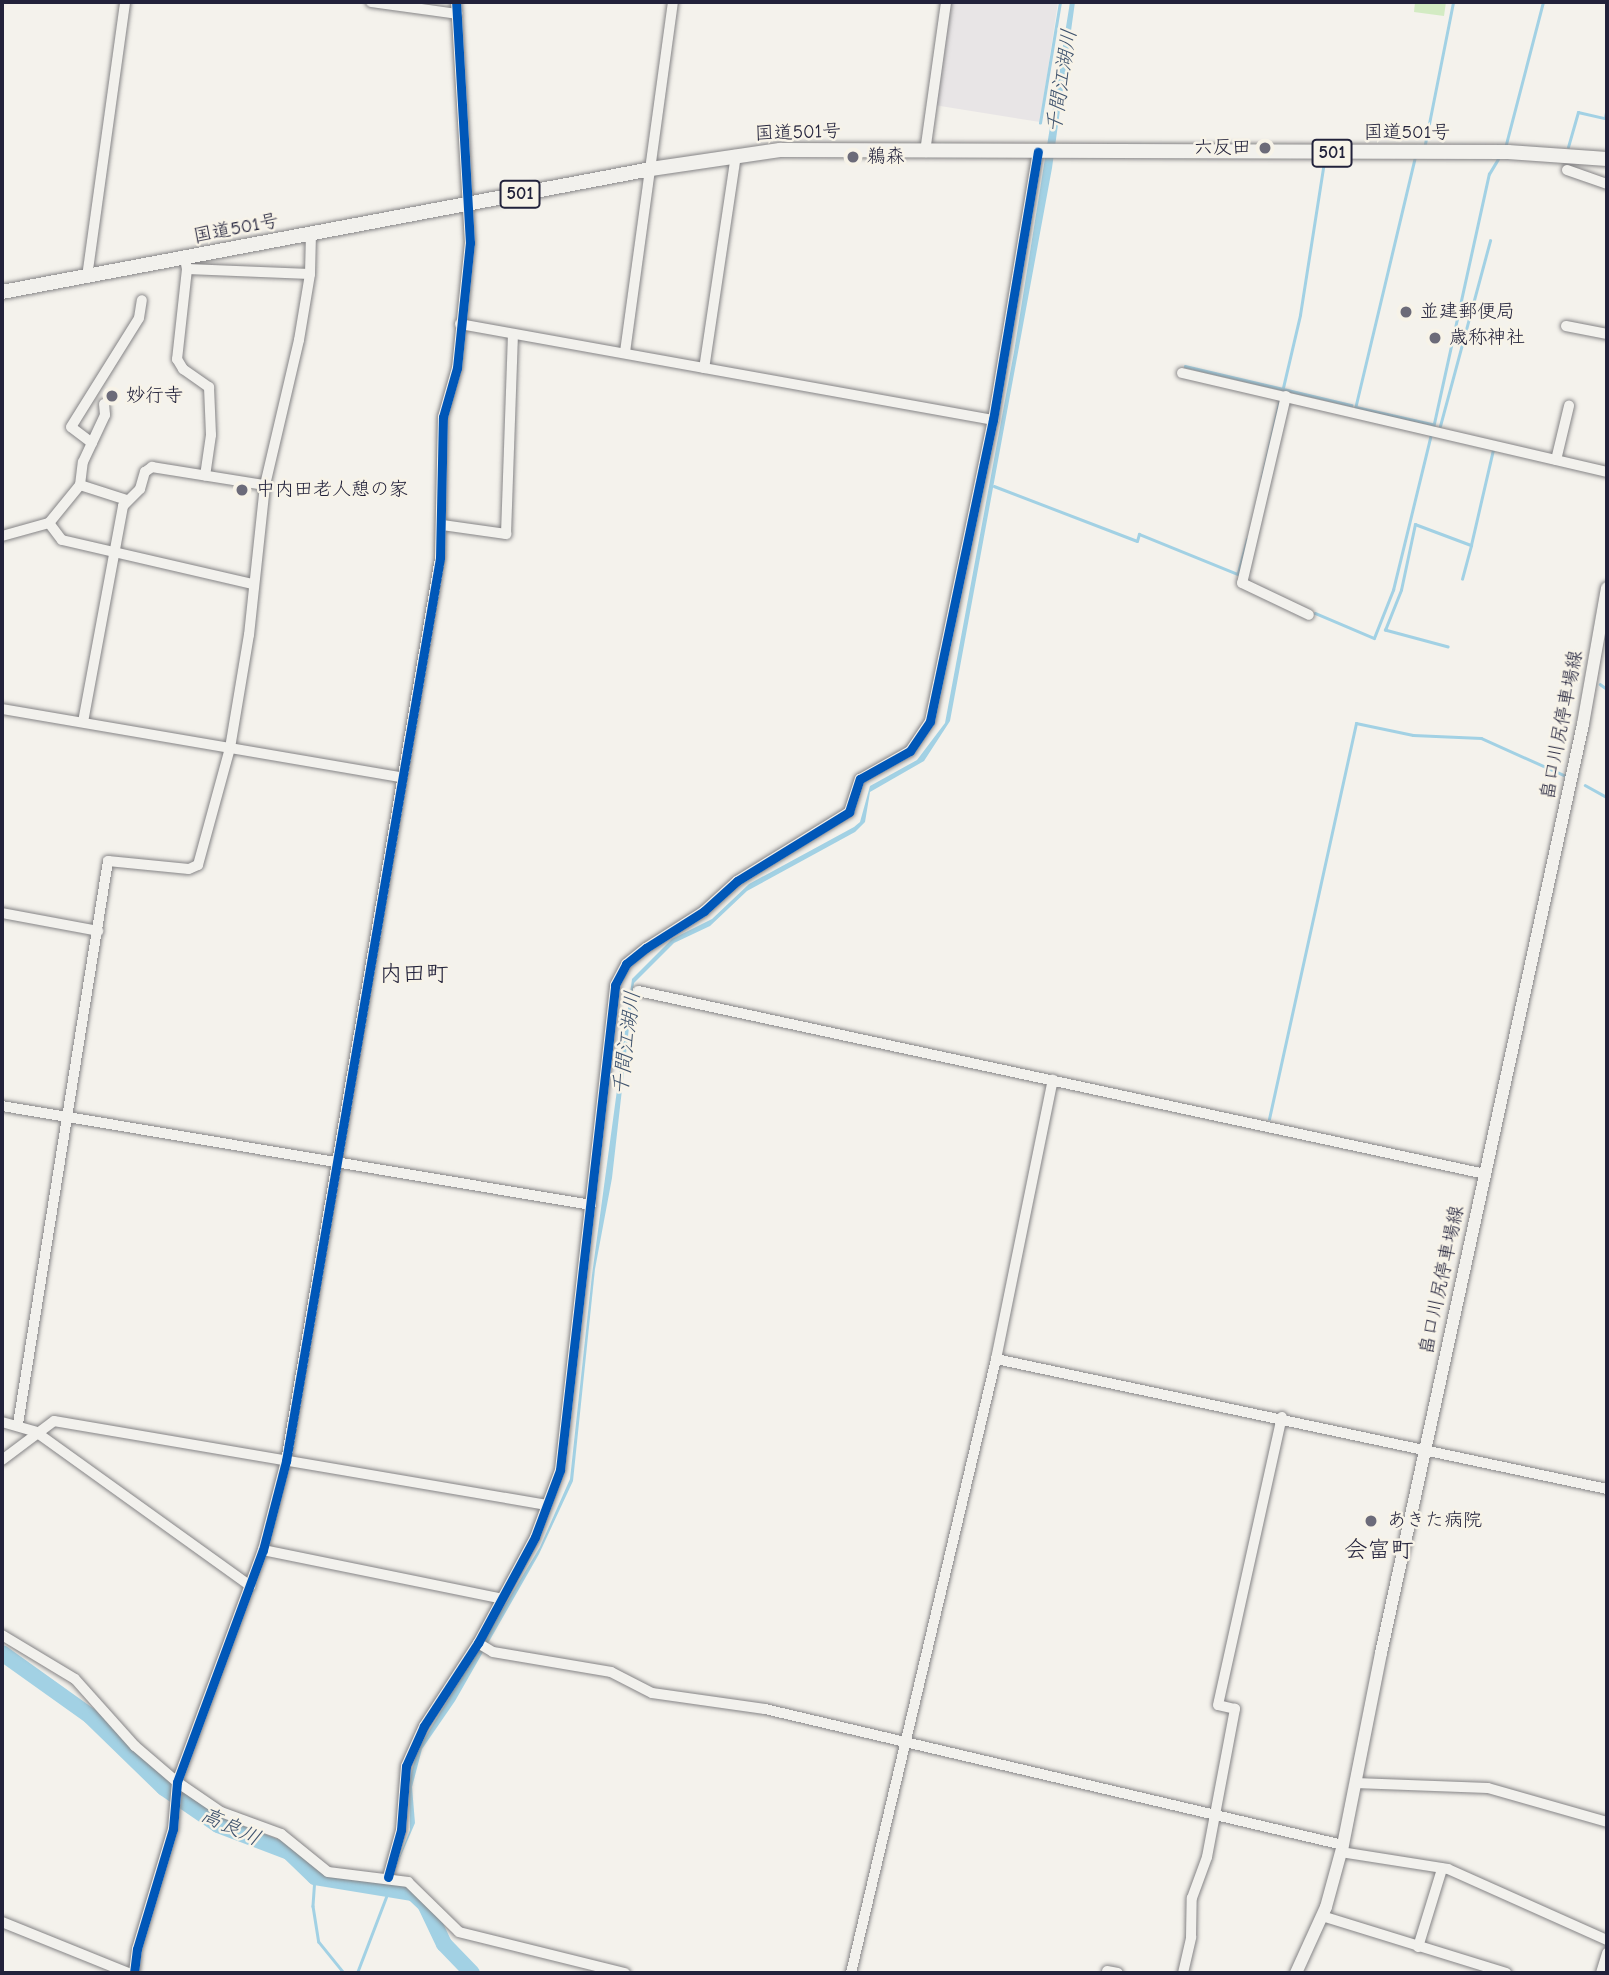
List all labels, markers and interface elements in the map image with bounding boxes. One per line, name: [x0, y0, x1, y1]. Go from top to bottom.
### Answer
water label: 千間江湖川: [1040, 27, 1082, 135]
street label: 国道501号: [754, 120, 842, 146]
street label: 国道501号: [1364, 122, 1450, 144]
place label: 六反田: [1194, 137, 1251, 159]
road number: 501: [1311, 138, 1353, 168]
marker: 六反田: [1257, 140, 1273, 156]
place label: 鵜森: [867, 146, 905, 168]
marker: 鵜森: [845, 149, 861, 165]
road number: 501: [499, 180, 541, 209]
street label: 国道501号: [191, 210, 281, 248]
place label: 並建郵便局: [1420, 301, 1515, 323]
marker: 並建郵便局: [1398, 304, 1414, 320]
place label: 歳称神社: [1449, 327, 1525, 349]
marker: 歳称神社: [1427, 330, 1443, 346]
place label: 妙行寺: [126, 385, 183, 407]
marker: 妙行寺: [104, 388, 120, 404]
place label: 中内田老人憩の家: [256, 479, 408, 501]
marker: 中内田老人憩の家: [234, 482, 250, 498]
street label: 畠口川尻停車場線: [1536, 648, 1588, 802]
district label: 内田町: [380, 960, 448, 988]
water label: 千間江湖川: [607, 989, 645, 1097]
street label: 畠口川尻停車場線: [1415, 1203, 1469, 1357]
place label: あきた病院: [1387, 1510, 1482, 1532]
marker: あきた病院: [1361, 1511, 1381, 1531]
district label: 会富町: [1345, 1536, 1413, 1564]
water label: 高良川: [197, 1801, 265, 1851]

